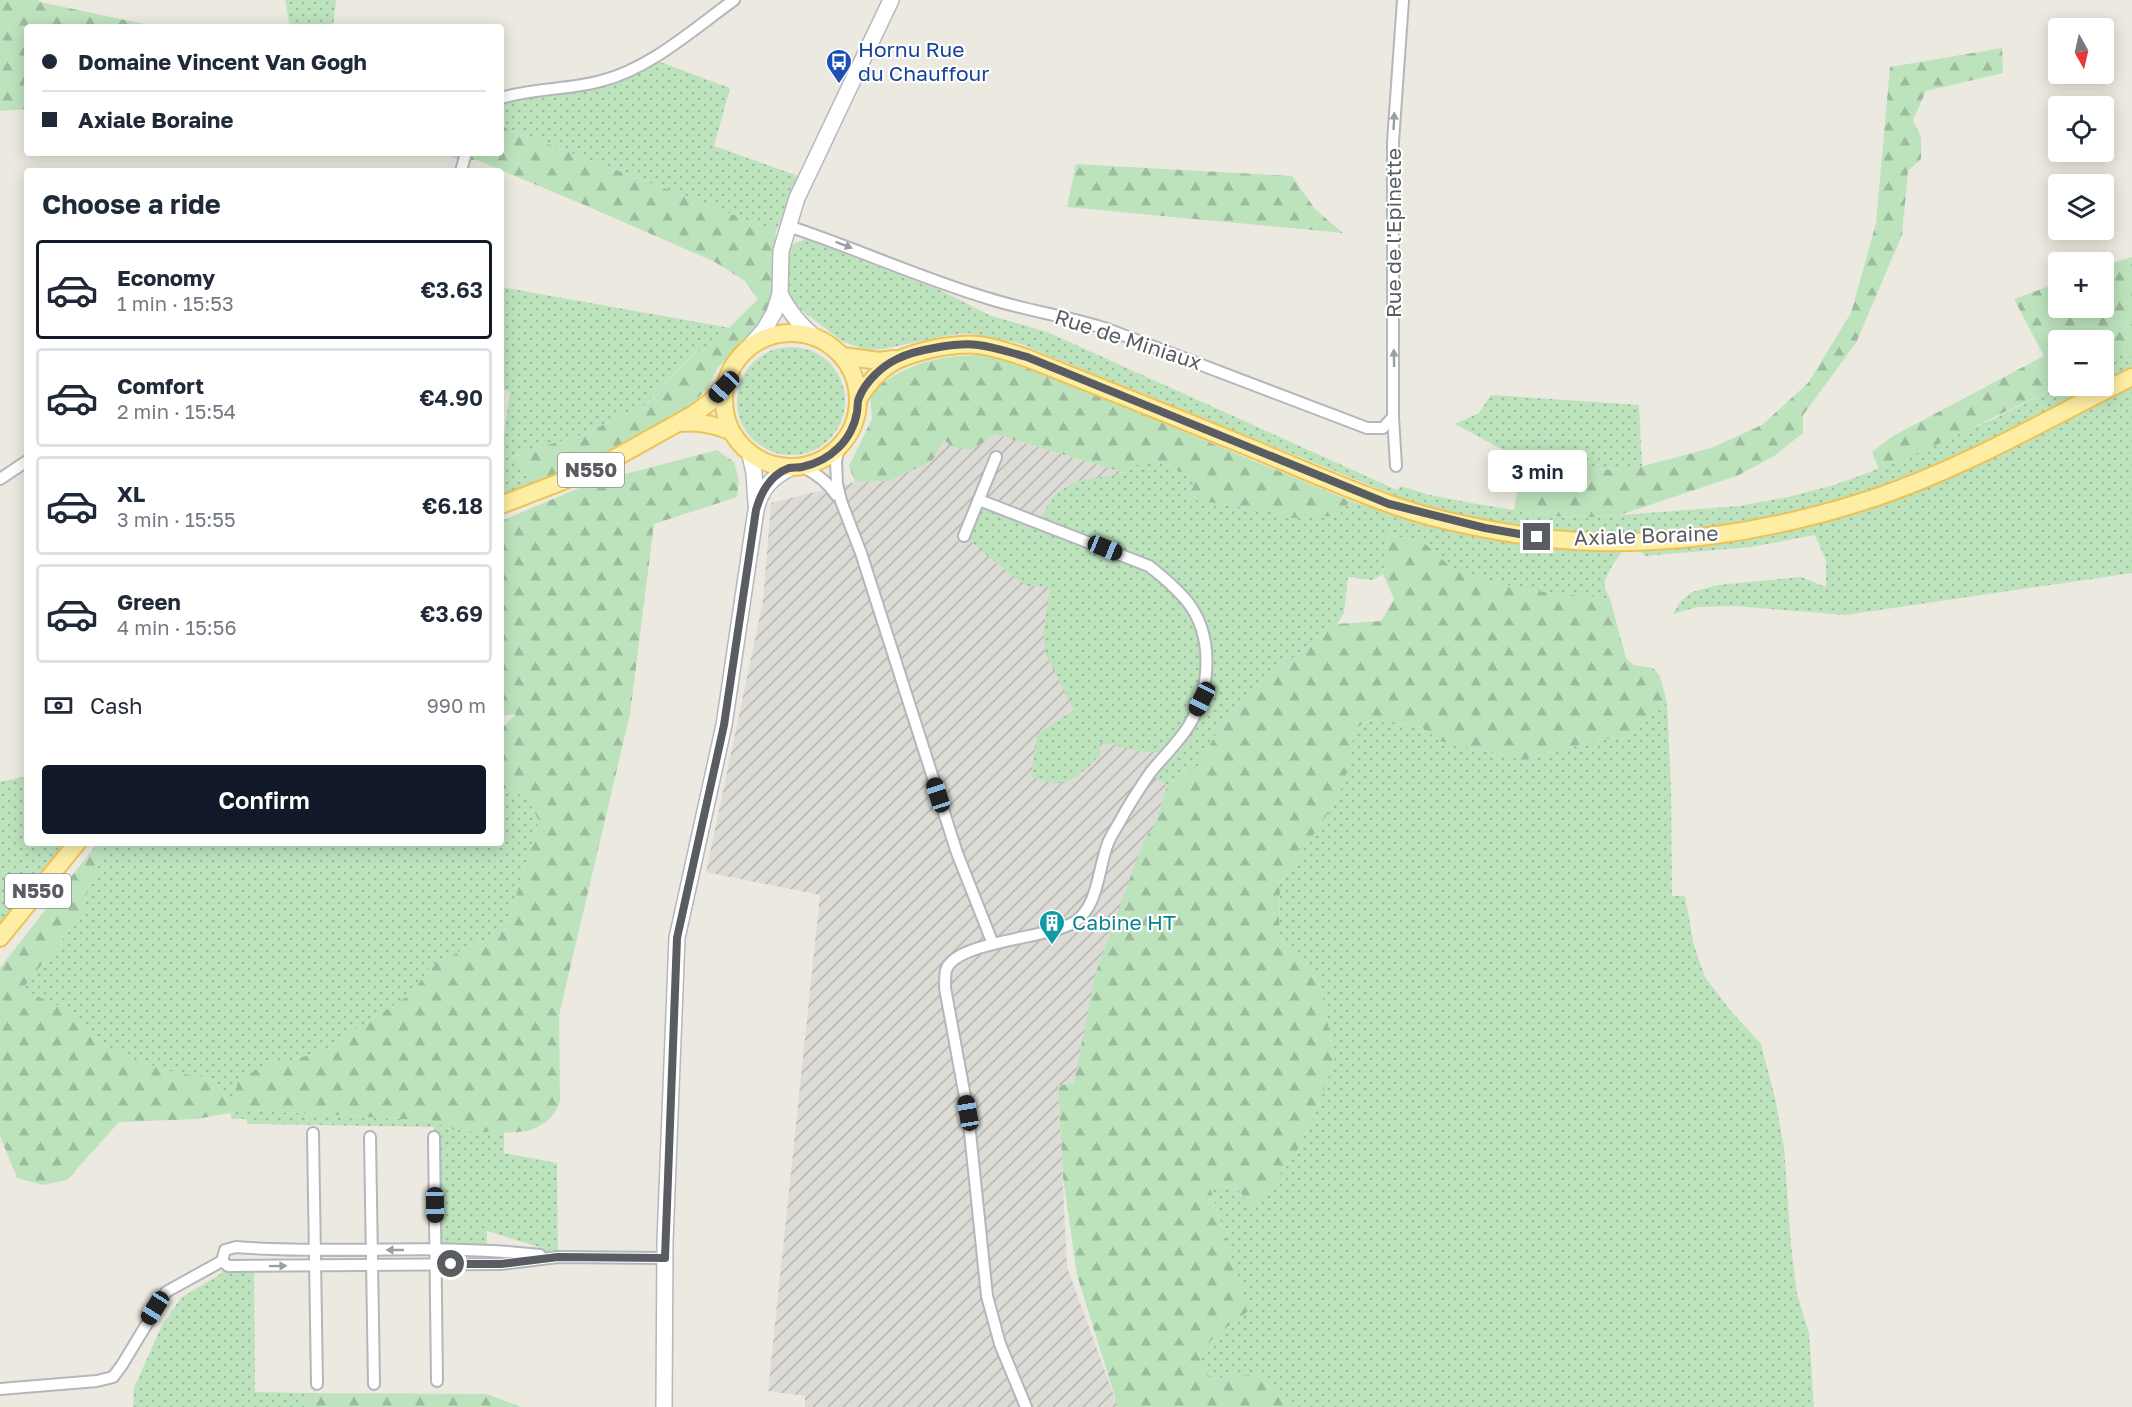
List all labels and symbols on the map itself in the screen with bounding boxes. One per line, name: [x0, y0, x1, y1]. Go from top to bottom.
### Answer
north arrow: [2048, 18, 2114, 84]
place label: Hornu Rue du Chauffour: [858, 36, 989, 86]
bus stop icon: Hornu Rue du Chauffour: [824, 47, 854, 85]
one-way arrow: [1390, 112, 1399, 131]
street label: Rue de l'Epinette: [1380, 148, 1406, 318]
one-way arrow: [835, 240, 853, 250]
street label: Rue de Miniaux: [1052, 303, 1205, 375]
one-way arrow: [1389, 349, 1399, 368]
car: [705, 368, 743, 406]
callout: 3 min: [1488, 450, 1586, 492]
road number: N550: [558, 453, 624, 487]
street label: Axiale Boraine: [1573, 519, 1719, 551]
route end: [1523, 523, 1550, 550]
car: [1085, 533, 1125, 563]
car: [1186, 679, 1218, 719]
car: [924, 775, 952, 815]
road number: N550: [5, 874, 71, 908]
building icon: Cabine HT: [1037, 908, 1067, 946]
place label: Cabine HT: [1072, 909, 1176, 935]
car: [956, 1094, 980, 1132]
car: [426, 1187, 444, 1223]
one-way arrow: [386, 1245, 405, 1255]
route start: [437, 1250, 464, 1277]
one-way arrow: [269, 1261, 288, 1271]
car: [138, 1288, 172, 1328]

